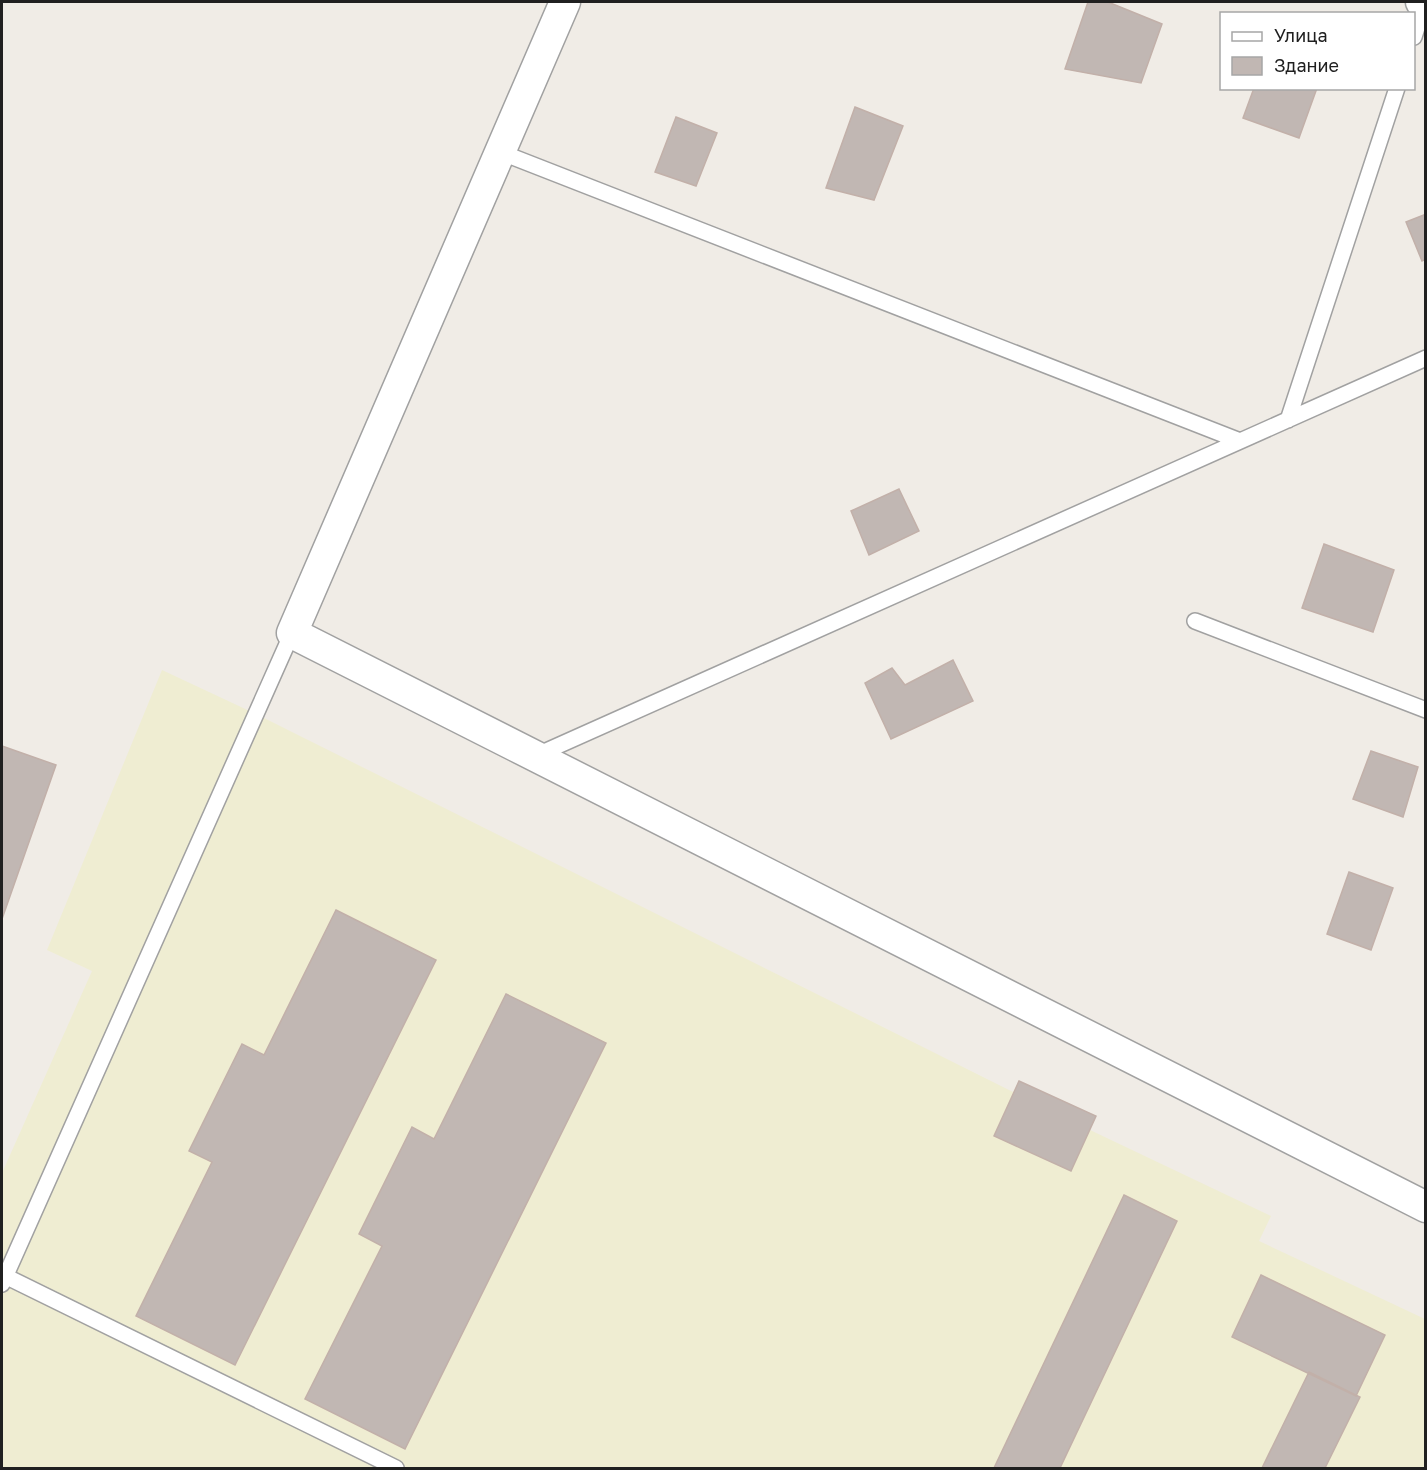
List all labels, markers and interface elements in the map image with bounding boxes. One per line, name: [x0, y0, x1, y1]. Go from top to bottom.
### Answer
legend: [1220, 12, 1415, 90]
text: Улица: [1274, 24, 1328, 46]
text: Здание: [1274, 54, 1339, 76]

